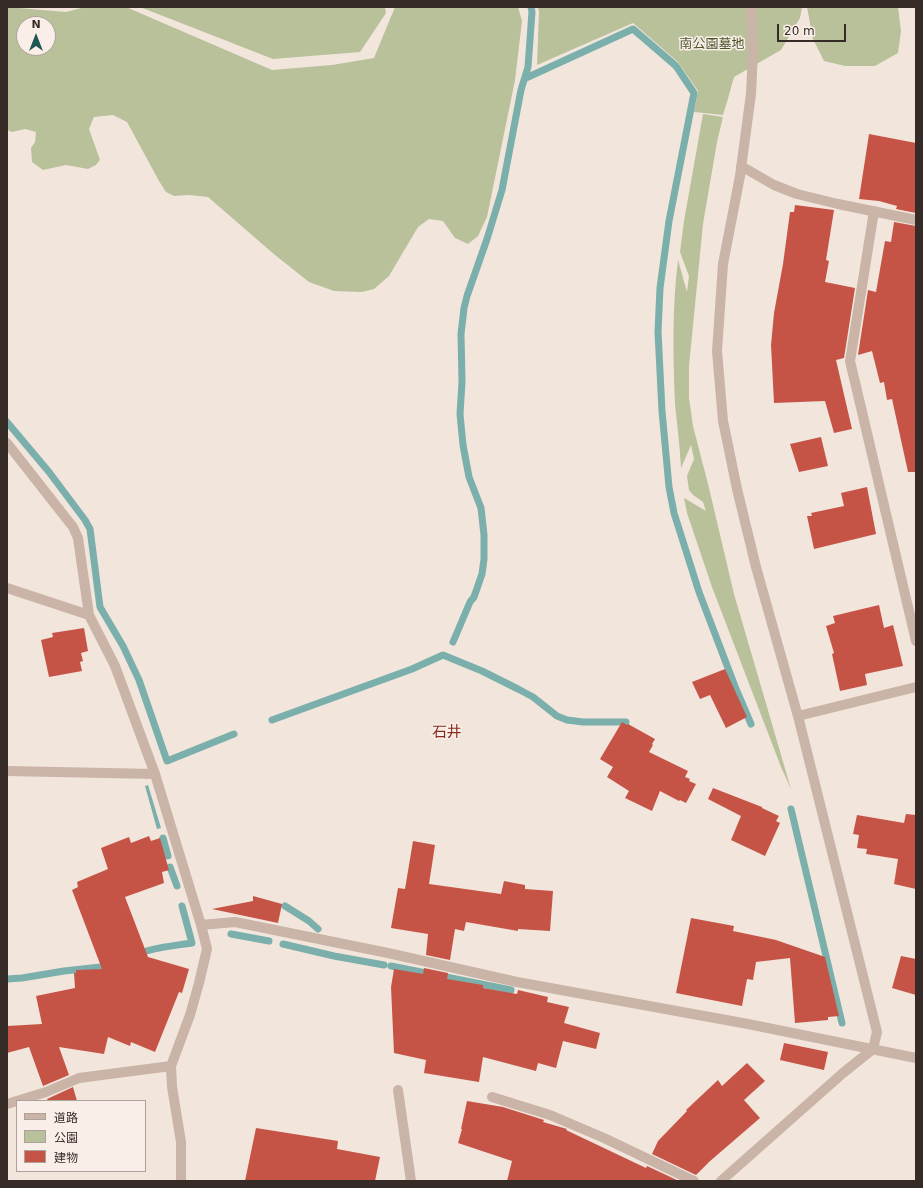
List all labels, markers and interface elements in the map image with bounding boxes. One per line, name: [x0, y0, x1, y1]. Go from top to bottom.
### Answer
north arrow: [16, 16, 56, 56]
scale bar: [779, 16, 848, 42]
text: N: [31, 18, 41, 31]
text: 20 m: [784, 24, 815, 38]
park label: 南公園墓地: [680, 37, 744, 53]
district label: 石井: [432, 724, 462, 742]
legend: [16, 1100, 146, 1172]
text: 道路: [54, 1111, 78, 1125]
text: 公園: [54, 1131, 78, 1145]
text: 建物: [54, 1151, 78, 1165]

